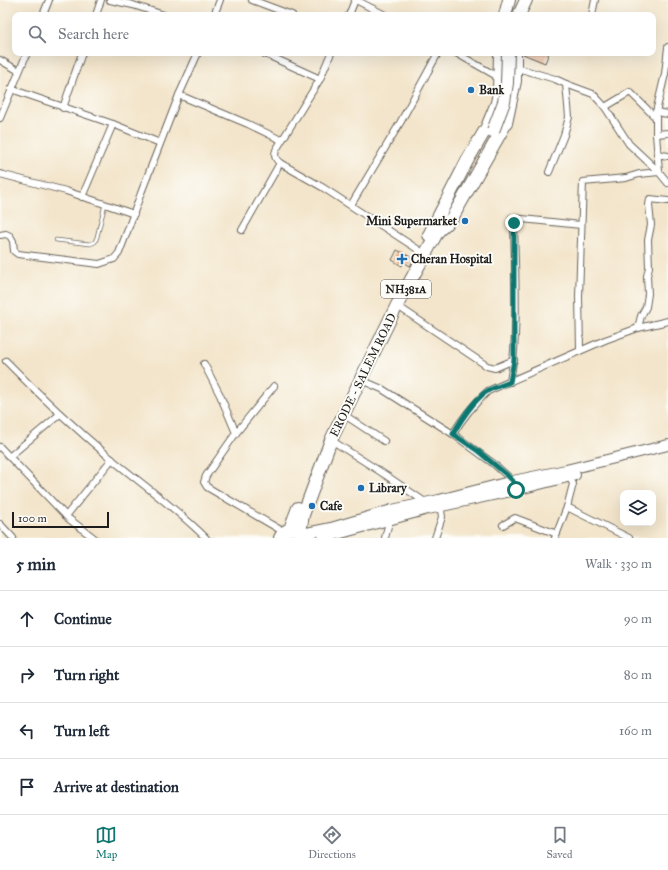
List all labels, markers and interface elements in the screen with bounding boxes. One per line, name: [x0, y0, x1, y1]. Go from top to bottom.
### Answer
search box: [12, 12, 656, 56]
icon: search: [26, 23, 48, 45]
text: Search here: [58, 25, 129, 43]
place label: Bank: [479, 83, 504, 97]
marker: Bank: [466, 85, 476, 95]
place label: Mini Supermarket: [366, 214, 458, 229]
route end: [505, 214, 523, 232]
marker: Mini Supermarket: [460, 216, 470, 226]
place label: Cheran Hospital: [411, 252, 493, 267]
marker: Cheran Hospital: [396, 253, 408, 265]
road number: NH381A: [381, 280, 431, 298]
street label: ERODE - SALEM ROAD: [327, 311, 399, 439]
place label: Library: [369, 481, 408, 496]
route start: [507, 481, 525, 499]
marker: Library: [356, 483, 366, 493]
map controls: [620, 490, 656, 526]
button: layers: [620, 490, 656, 526]
place label: Cafe: [320, 499, 342, 513]
marker: Cafe: [307, 501, 317, 511]
scale bar: [12, 510, 109, 529]
text: 100 m: [18, 512, 47, 525]
text: 5 min: [16, 554, 56, 575]
text: Walk · 330 m: [585, 556, 652, 572]
icon: ahead: [16, 608, 38, 630]
text: Continue: [54, 610, 112, 628]
text: 90 m: [624, 611, 652, 627]
icon: right: [16, 664, 38, 686]
text: Turn right: [54, 666, 119, 684]
text: 80 m: [624, 667, 652, 683]
icon: left: [16, 720, 38, 742]
text: Turn left: [54, 722, 110, 740]
text: 160 m: [619, 723, 652, 739]
icon: arrive: [16, 776, 38, 798]
text: Arrive at destination: [54, 778, 179, 796]
tab: Map: [95, 824, 117, 861]
tab: Directions: [308, 824, 356, 861]
tab: Saved: [546, 824, 573, 861]

